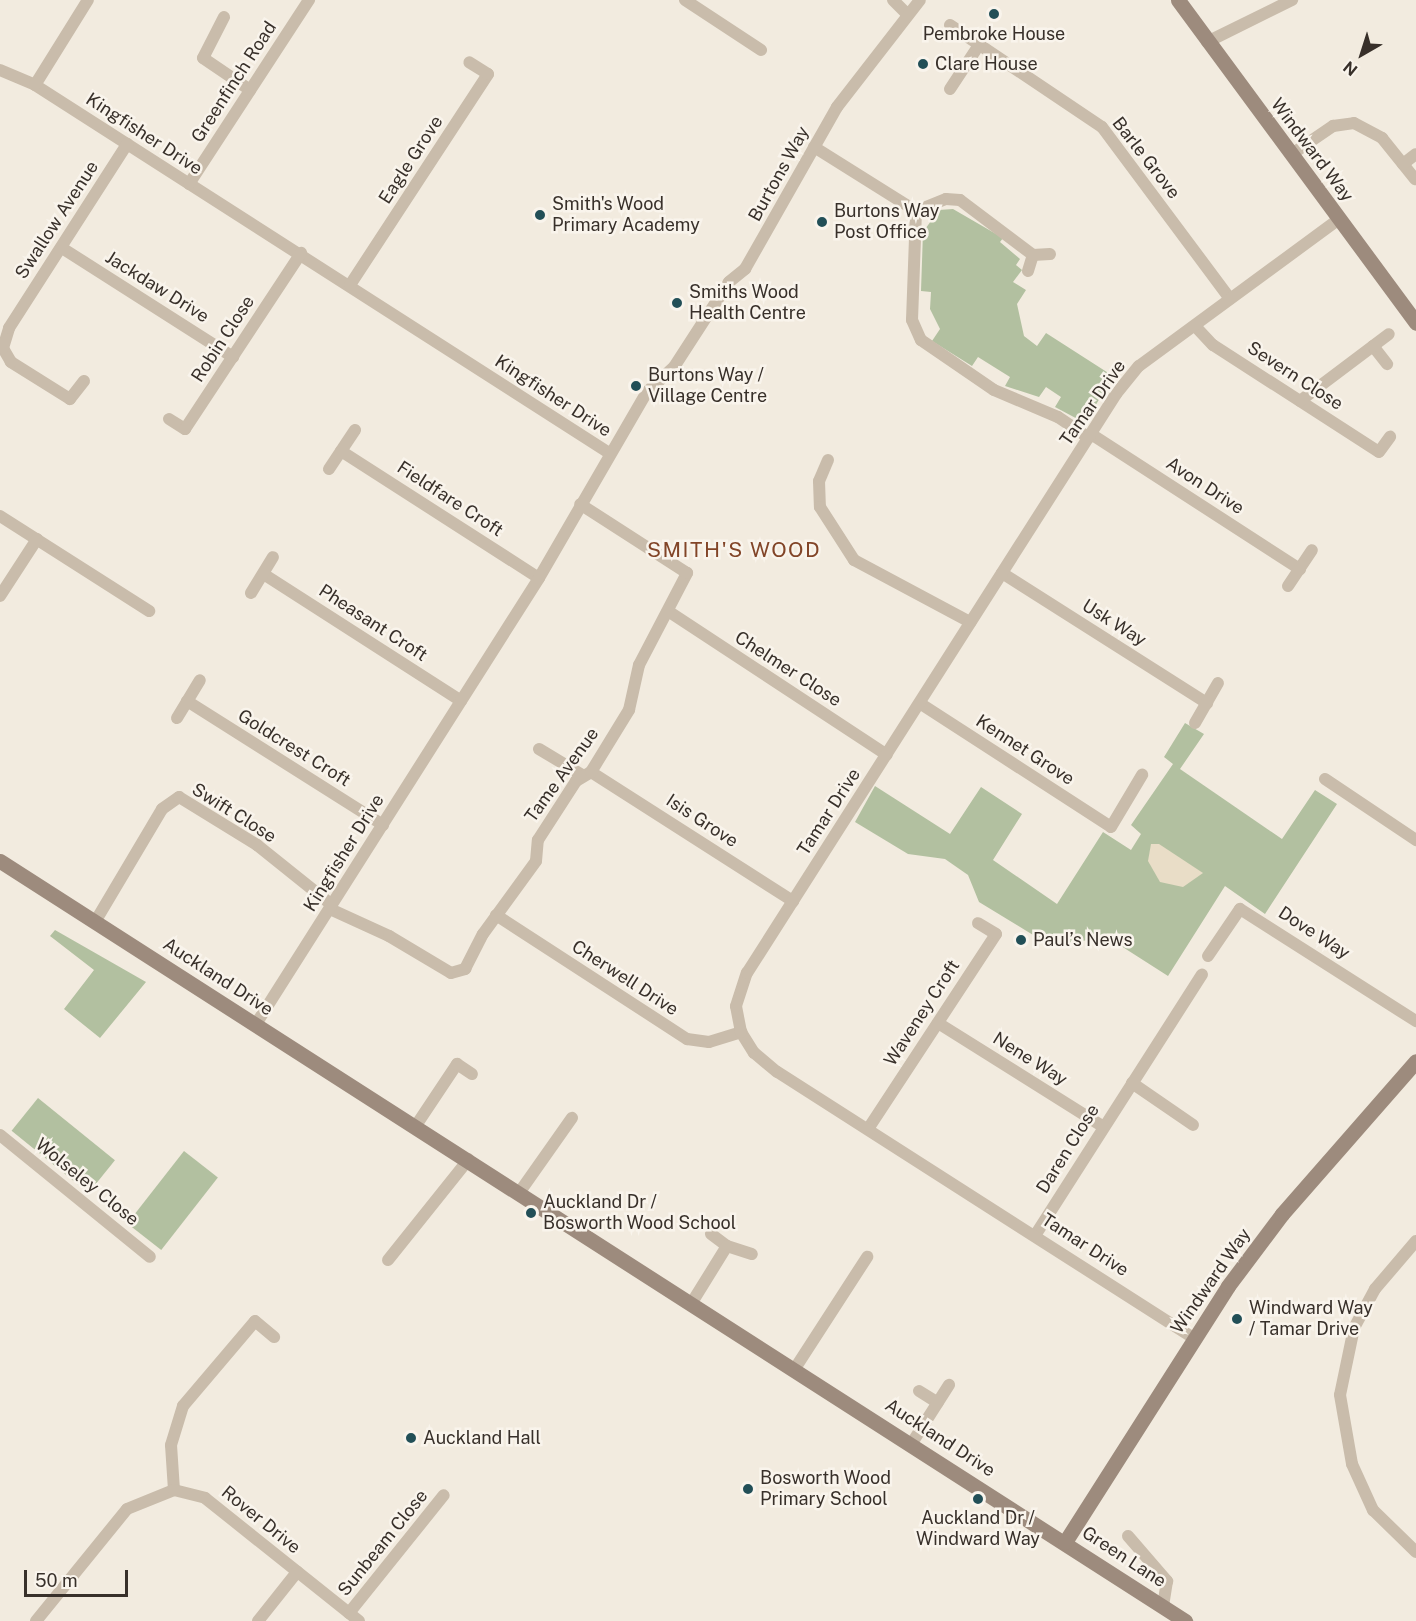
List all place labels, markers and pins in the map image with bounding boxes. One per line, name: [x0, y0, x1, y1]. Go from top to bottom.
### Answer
marker: Pembroke House: [987, 7, 1001, 21]
place label: Pembroke House: [923, 23, 1065, 45]
place label: Clare House: [935, 53, 1038, 75]
marker: Clare House: [916, 57, 930, 71]
place label: Smith's Wood Primary Academy: [552, 194, 700, 236]
place label: Burtons Way Post Office: [834, 201, 940, 244]
marker: Smith's Wood Primary Academy: [533, 208, 547, 222]
marker: Burtons Way Post Office: [815, 215, 829, 229]
place label: Smiths Wood Health Centre: [689, 282, 806, 324]
marker: Smiths Wood Health Centre: [670, 296, 684, 310]
place label: Burtons Way / Village Centre: [648, 365, 767, 407]
marker: Burtons Way / Village Centre: [629, 379, 643, 393]
place label: Paul’s News: [1033, 929, 1133, 951]
marker: Paul’s News: [1014, 933, 1028, 947]
place label: Auckland Dr / Bosworth Wood School: [543, 1192, 737, 1234]
marker: Auckland Dr / Bosworth Wood School: [524, 1206, 538, 1220]
place label: Windward Way / Tamar Drive: [1249, 1298, 1373, 1340]
marker: Windward Way / Tamar Drive: [1230, 1312, 1244, 1326]
place label: Auckland Hall: [423, 1427, 541, 1449]
marker: Auckland Hall: [404, 1431, 418, 1445]
place label: Bosworth Wood Primary School: [760, 1468, 891, 1510]
marker: Bosworth Wood Primary School: [741, 1482, 755, 1496]
marker: Auckland Dr / Windward Way: [971, 1492, 985, 1506]
place label: Auckland Dr / Windward Way: [916, 1508, 1040, 1550]

